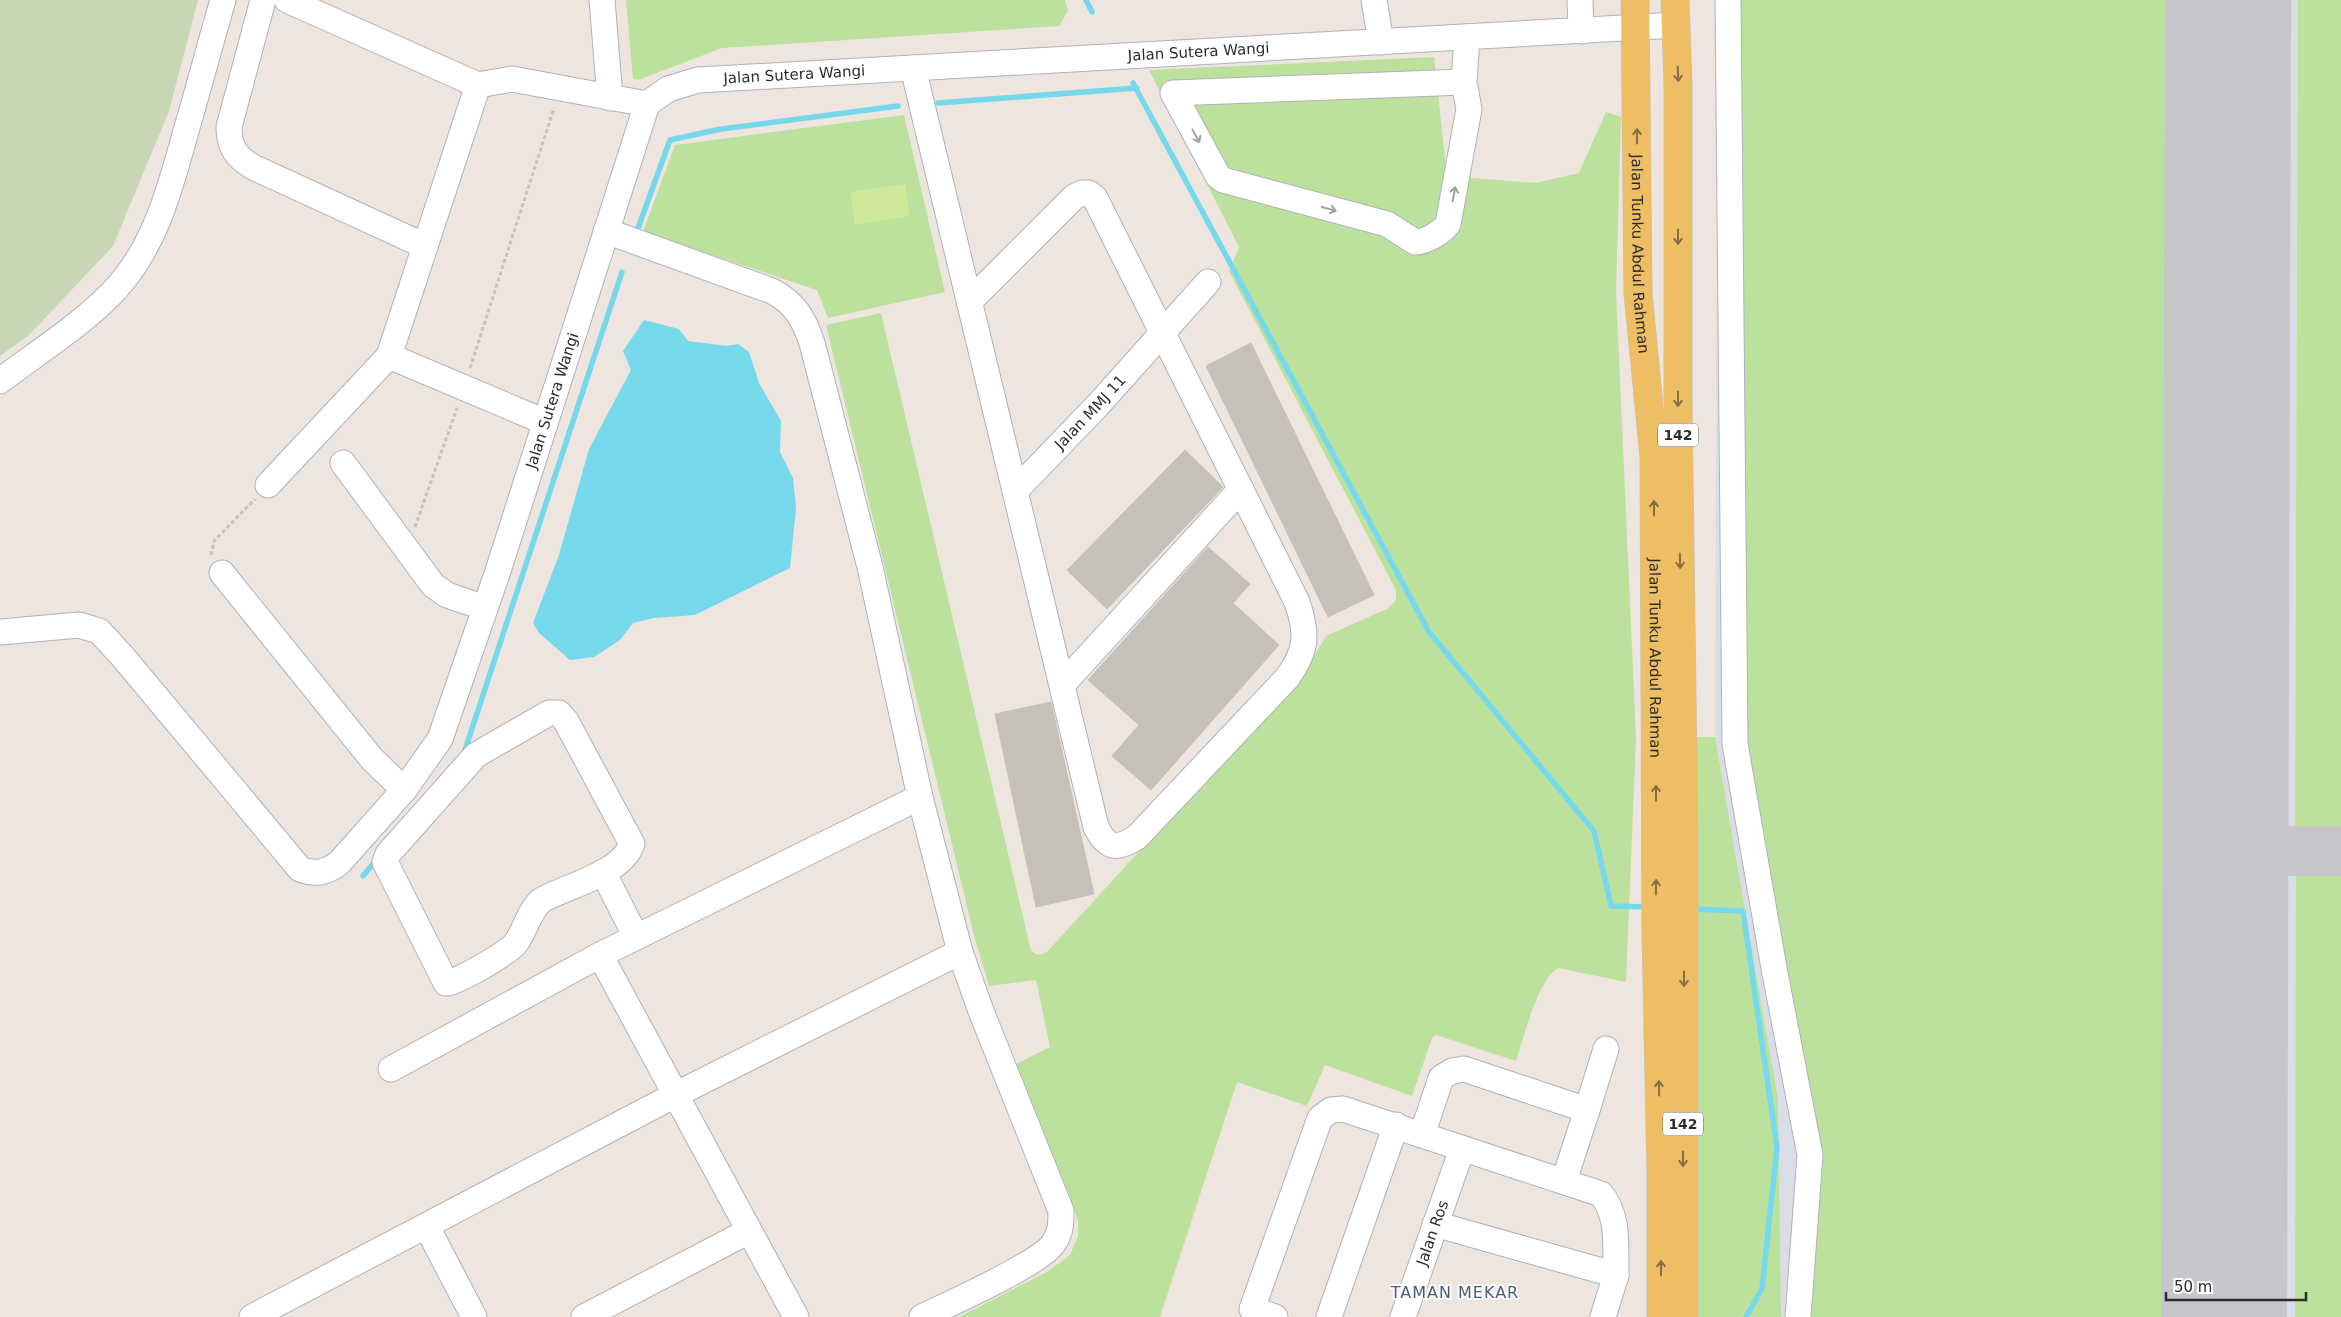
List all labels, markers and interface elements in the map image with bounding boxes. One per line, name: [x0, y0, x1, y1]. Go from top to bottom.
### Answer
street label: Jalan Sutera Wangi: [1126, 39, 1270, 65]
street label: Jalan Sutera Wangi: [722, 62, 866, 88]
one-way arrow: [1673, 66, 1682, 82]
one-way arrow: [1191, 128, 1201, 143]
one-way arrow: [1632, 128, 1642, 144]
street label: Jalan Tunku Abdul Rahman: [1628, 153, 1653, 354]
one-way arrow: [1449, 186, 1459, 202]
one-way arrow: [1321, 205, 1337, 214]
one-way arrow: [1673, 228, 1683, 244]
street label: Jalan Sutera Wangi: [522, 330, 582, 472]
street label: Jalan MMJ 11: [1050, 371, 1129, 454]
one-way arrow: [1673, 390, 1683, 407]
road number: 142: [1658, 424, 1698, 446]
one-way arrow: [1649, 500, 1659, 516]
one-way arrow: [1675, 553, 1685, 569]
street label: Jalan Tunku Abdul Rahman: [1645, 557, 1664, 758]
one-way arrow: [1651, 785, 1661, 801]
one-way arrow: [1651, 879, 1661, 896]
one-way arrow: [1679, 970, 1689, 987]
one-way arrow: [1654, 1081, 1664, 1097]
road number: 142: [1663, 1112, 1703, 1136]
one-way arrow: [1678, 1150, 1688, 1167]
street label: Jalan Ros: [1412, 1198, 1452, 1269]
one-way arrow: [1656, 1261, 1666, 1277]
scale bar: [2166, 1270, 2306, 1302]
text: 50 m: [2174, 1278, 2212, 1296]
district label: TAMAN MEKAR: [1390, 1283, 1519, 1302]

